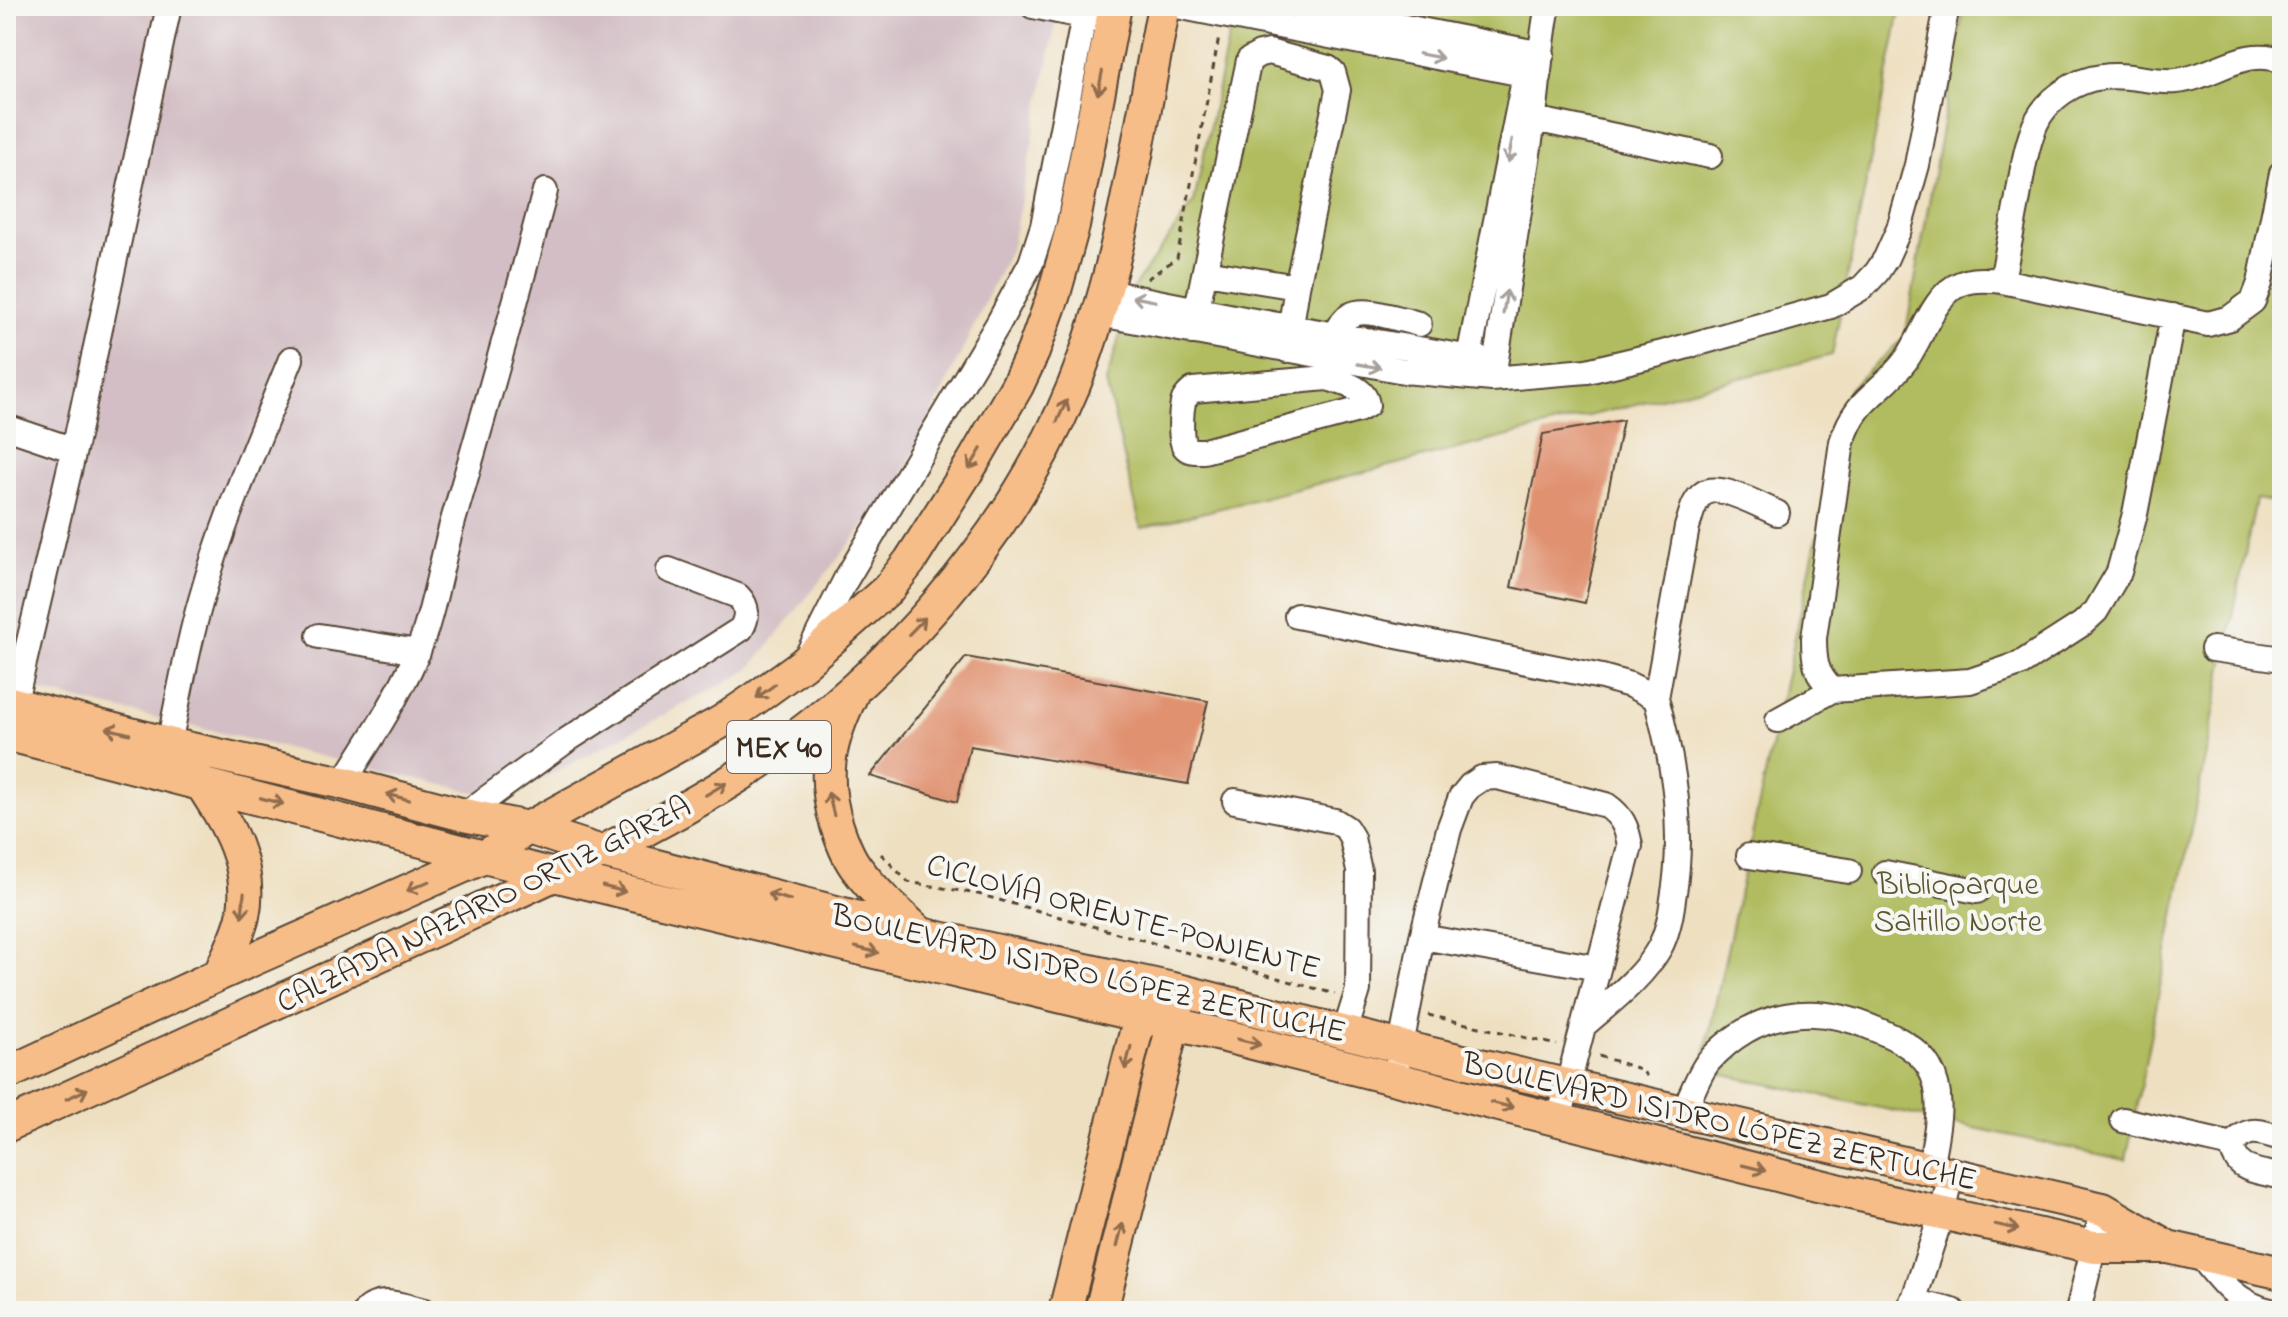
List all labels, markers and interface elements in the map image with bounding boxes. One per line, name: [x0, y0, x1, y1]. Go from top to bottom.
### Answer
one-way arrow: [1418, 50, 1443, 65]
one-way arrow: [1092, 69, 1107, 95]
one-way arrow: [1501, 137, 1516, 163]
one-way arrow: [1498, 290, 1513, 315]
one-way arrow: [1131, 291, 1157, 306]
one-way arrow: [1356, 359, 1381, 374]
one-way arrow: [1055, 399, 1070, 424]
one-way arrow: [967, 447, 983, 470]
one-way arrow: [907, 617, 926, 636]
one-way arrow: [756, 682, 777, 699]
road number: MEX 40: [727, 721, 831, 773]
one-way arrow: [105, 722, 131, 737]
one-way arrow: [704, 781, 727, 797]
street label: CALZADA NAZARIO ORTIZ GARZA: [269, 785, 700, 1027]
one-way arrow: [385, 789, 411, 804]
one-way arrow: [823, 792, 838, 818]
one-way arrow: [258, 794, 284, 809]
street label: CICLOVÍA ORIENTE-PONIENTE: [921, 843, 1325, 994]
park label: Biblioparque Saltillo Norte: [1874, 863, 2043, 947]
one-way arrow: [406, 880, 431, 895]
one-way arrow: [601, 882, 626, 897]
one-way arrow: [766, 889, 792, 904]
one-way arrow: [236, 891, 251, 918]
street label: BOULEVARD ISIDRO LÓPEZ ZERTUCHE: [825, 893, 1350, 1058]
one-way arrow: [853, 944, 879, 959]
one-way arrow: [1236, 1036, 1262, 1051]
street label: BOULEVARD ISIDRO LÓPEZ ZERTUCHE: [1456, 1041, 1981, 1206]
one-way arrow: [1120, 1045, 1135, 1070]
one-way arrow: [65, 1086, 89, 1101]
one-way arrow: [1488, 1098, 1514, 1113]
one-way arrow: [1741, 1162, 1766, 1177]
one-way arrow: [1994, 1221, 2019, 1236]
one-way arrow: [1113, 1223, 1128, 1249]

